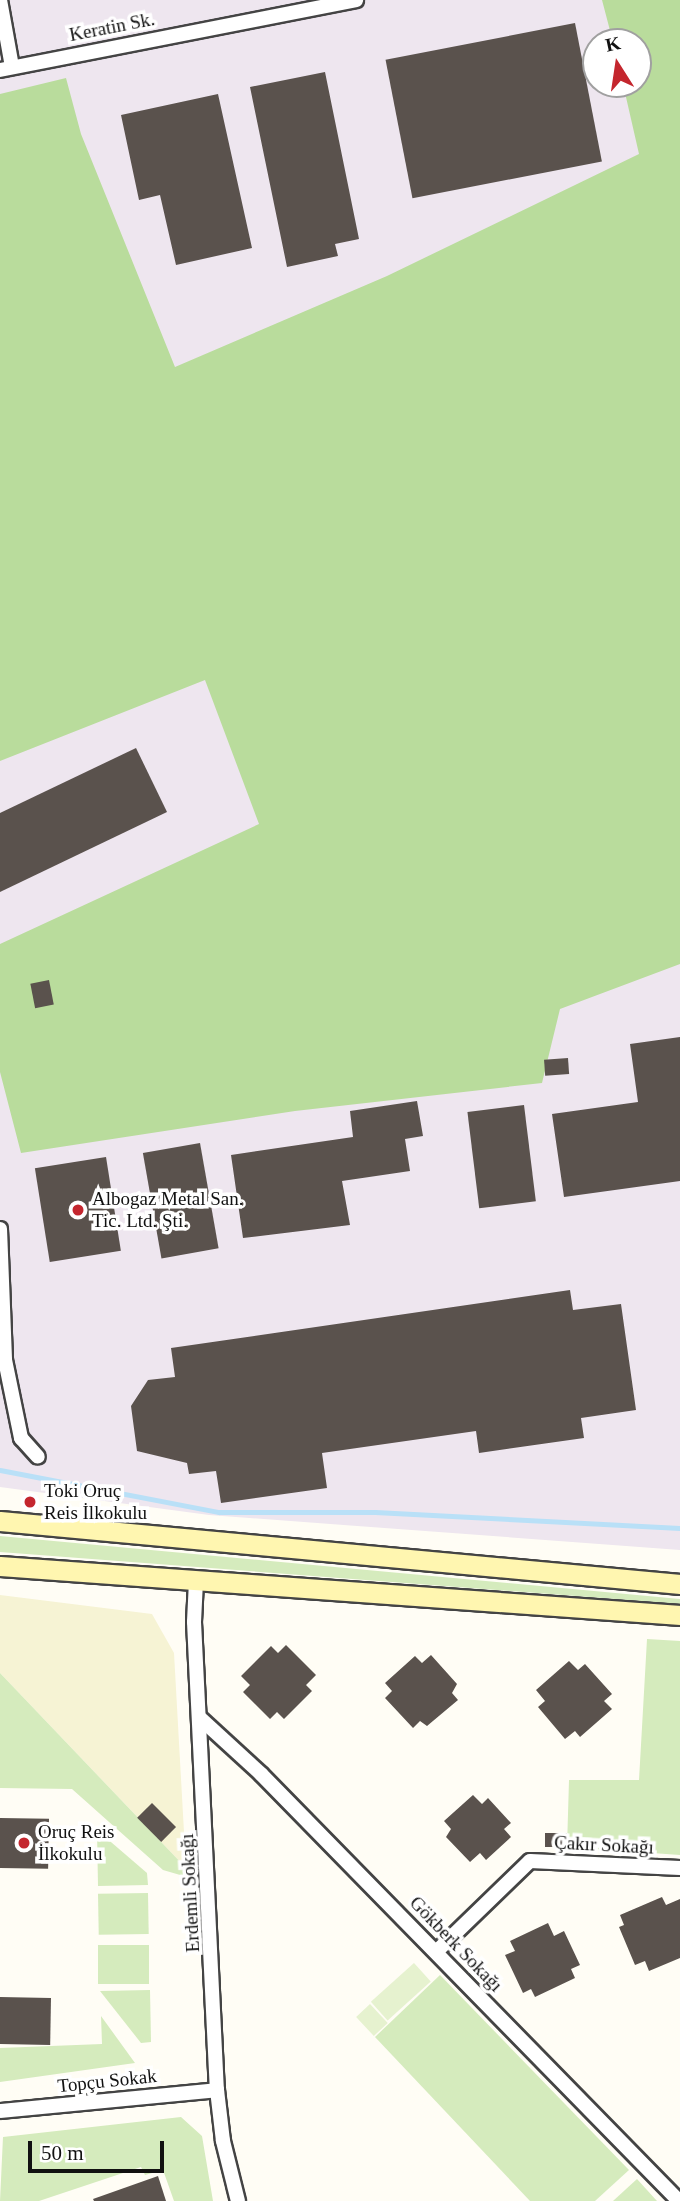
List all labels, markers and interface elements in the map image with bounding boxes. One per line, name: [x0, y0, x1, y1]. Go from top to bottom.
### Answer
street label: Keratin Sk.: [67, 8, 157, 46]
north arrow: [582, 28, 652, 98]
text: K: [604, 32, 622, 56]
place label: Albogaz Metal San. Tic. Ltd. Şti.: [92, 1188, 243, 1232]
marker: Albogaz Metal San. Tic. Ltd. Şti.: [70, 1202, 86, 1218]
place label: Toki Oruç Reis İlkokulu: [44, 1480, 147, 1524]
marker: Toki Oruç Reis İlkokulu: [22, 1494, 38, 1510]
place label: Oruç Reis İlkokulu: [38, 1821, 115, 1865]
street label: Çakır Sokağı: [554, 1831, 654, 1859]
street label: Erdemli Sokağı: [176, 1833, 204, 1953]
marker: Oruç Reis İlkokulu: [16, 1835, 32, 1851]
street label: Gökberk Sokağı: [405, 1891, 507, 1997]
street label: Topçu Sokak: [56, 2064, 158, 2098]
scale bar: [32, 2128, 168, 2172]
text: 50 m: [41, 2141, 84, 2165]

